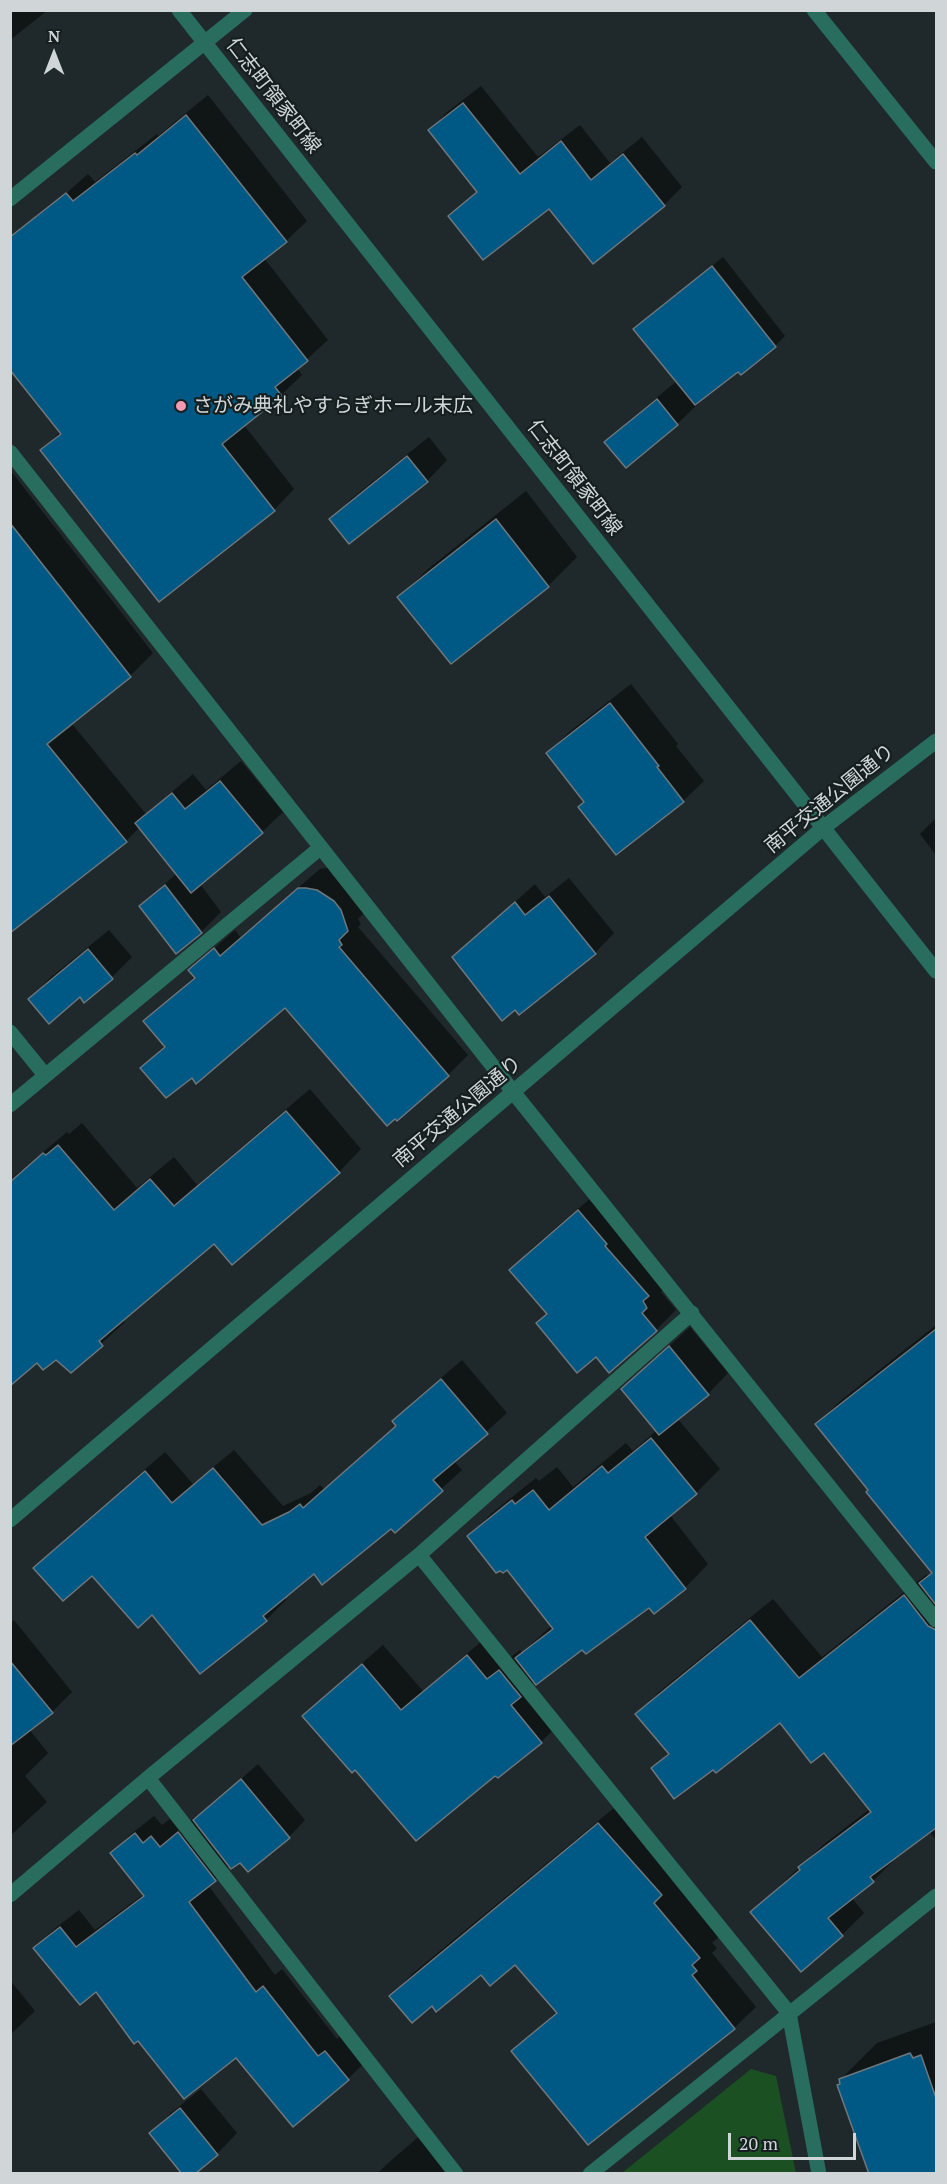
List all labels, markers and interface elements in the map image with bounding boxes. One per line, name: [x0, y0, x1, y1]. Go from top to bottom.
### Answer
north arrow: [24, 24, 84, 84]
text: N: [48, 25, 60, 47]
street label: 仁志町領家町線: [220, 33, 326, 159]
place label: さがみ典礼やすらぎホール末広: [193, 394, 473, 418]
marker: さがみ典礼やすらぎホール末広: [174, 399, 188, 413]
street label: 仁志町領家町線: [521, 415, 627, 541]
street label: 南平交通公園通り: [760, 739, 900, 859]
street label: 南平交通公園通り: [389, 1051, 527, 1173]
scale bar: [731, 2121, 858, 2159]
text: 20 m: [739, 2131, 778, 2155]

